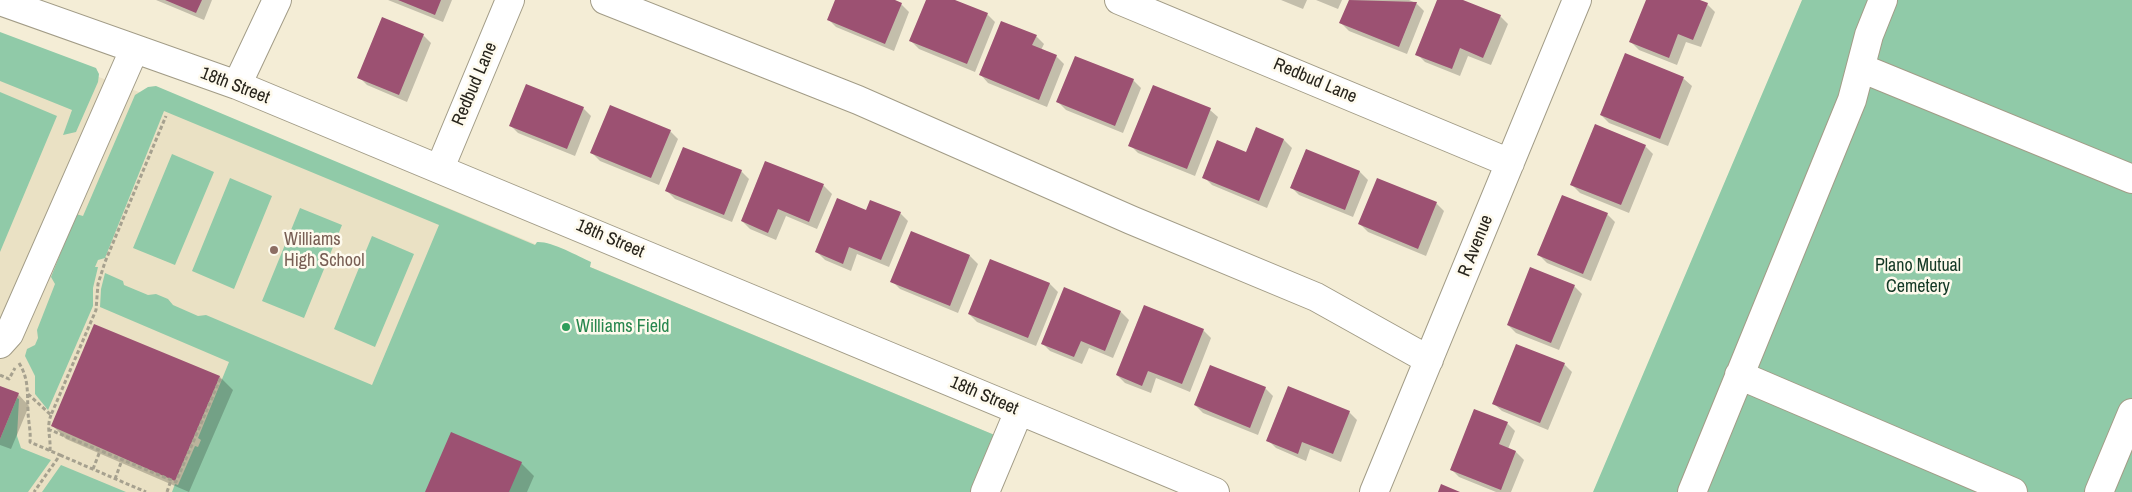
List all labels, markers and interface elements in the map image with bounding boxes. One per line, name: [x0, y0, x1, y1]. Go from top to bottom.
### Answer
street label: Redbud Lane: [448, 39, 502, 129]
street label: Redbud Lane: [1270, 54, 1360, 108]
street label: 18th Street: [197, 63, 273, 109]
street label: R Avenue: [1454, 212, 1498, 280]
street label: 18th Street: [573, 215, 647, 263]
place label: Williams High School: [284, 229, 364, 272]
marker: Williams High School: [268, 244, 280, 256]
park label: Plano Mutual Cemetery: [1875, 255, 1961, 298]
place label: Williams Field: [576, 316, 669, 338]
marker: Williams Field: [560, 321, 572, 333]
street label: 18th Street: [947, 372, 1021, 420]

